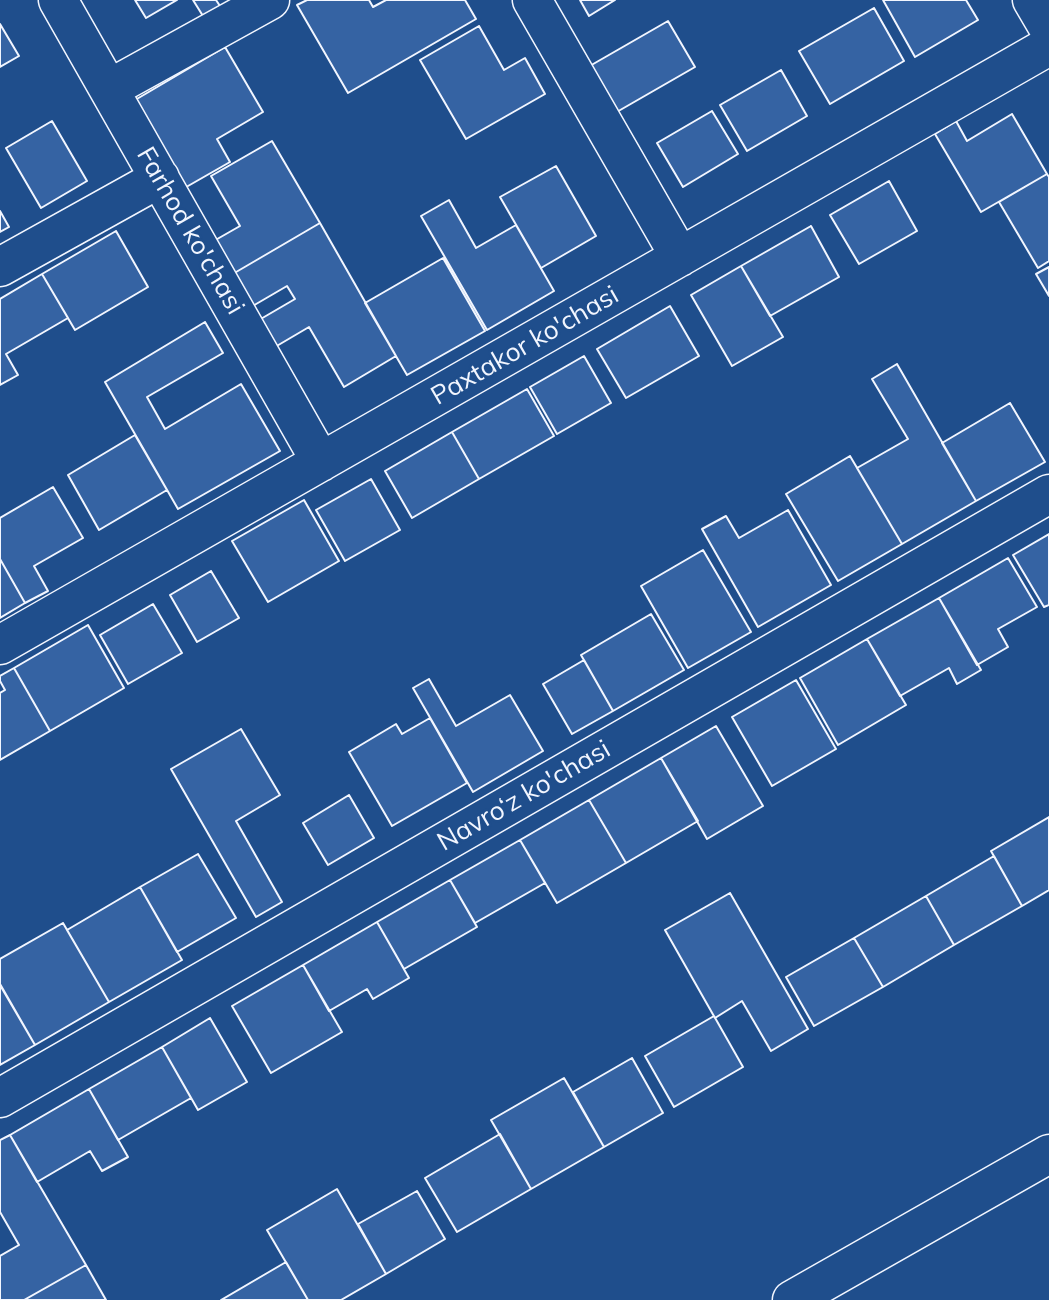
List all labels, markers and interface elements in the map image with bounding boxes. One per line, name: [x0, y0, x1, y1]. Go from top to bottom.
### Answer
street label: Farhod ko'chasi: [129, 142, 251, 320]
street label: Paxtakor ko'chasi: [426, 280, 624, 412]
street label: Navro‘z ko'chasi: [432, 734, 616, 858]

